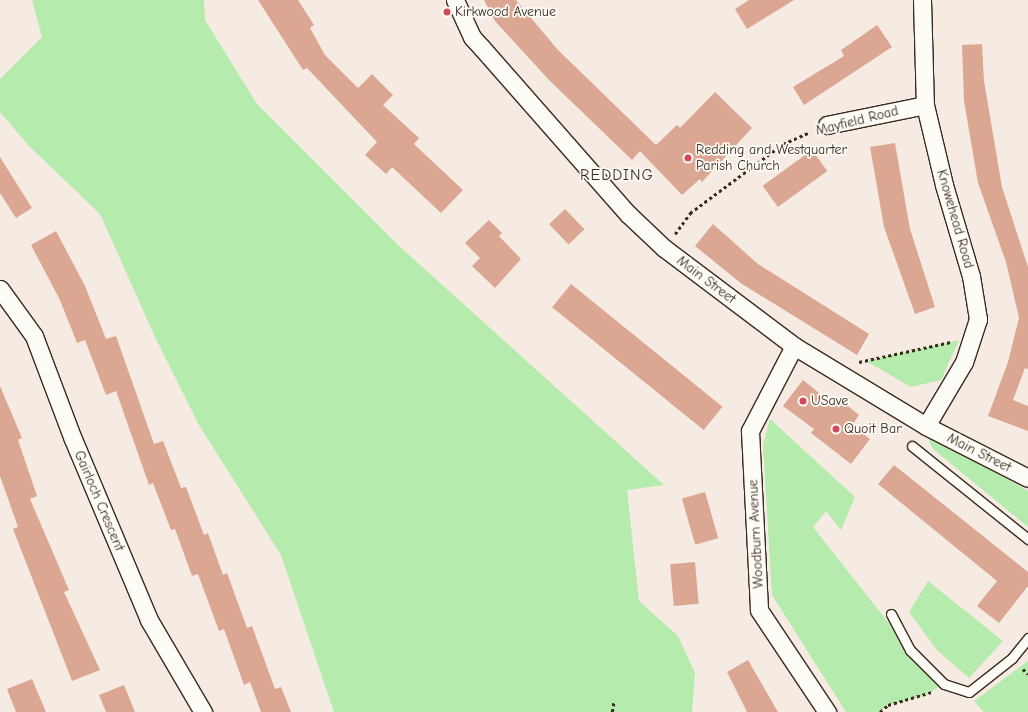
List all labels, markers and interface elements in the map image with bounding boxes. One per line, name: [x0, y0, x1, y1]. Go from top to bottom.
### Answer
place label: Kirkwood Avenue: [455, 4, 556, 20]
marker: Kirkwood Avenue: [442, 7, 452, 17]
street label: Mayfield Road: [814, 103, 900, 139]
place label: Redding and Westquarter Parish Church: [696, 142, 847, 174]
marker: Redding and Westquarter Parish Church: [683, 153, 693, 163]
district label: REDDING: [580, 165, 654, 185]
street label: Knowehead Road: [933, 168, 977, 270]
street label: Main Street: [673, 252, 739, 308]
place label: USave: [811, 393, 848, 409]
marker: USave: [798, 396, 808, 406]
place label: Quoit Bar: [844, 421, 902, 437]
marker: Quoit Bar: [831, 424, 841, 434]
street label: Main Street: [944, 430, 1014, 476]
street label: Gairloch Crescent: [70, 448, 128, 554]
street label: Woodburn Avenue: [745, 479, 767, 589]

